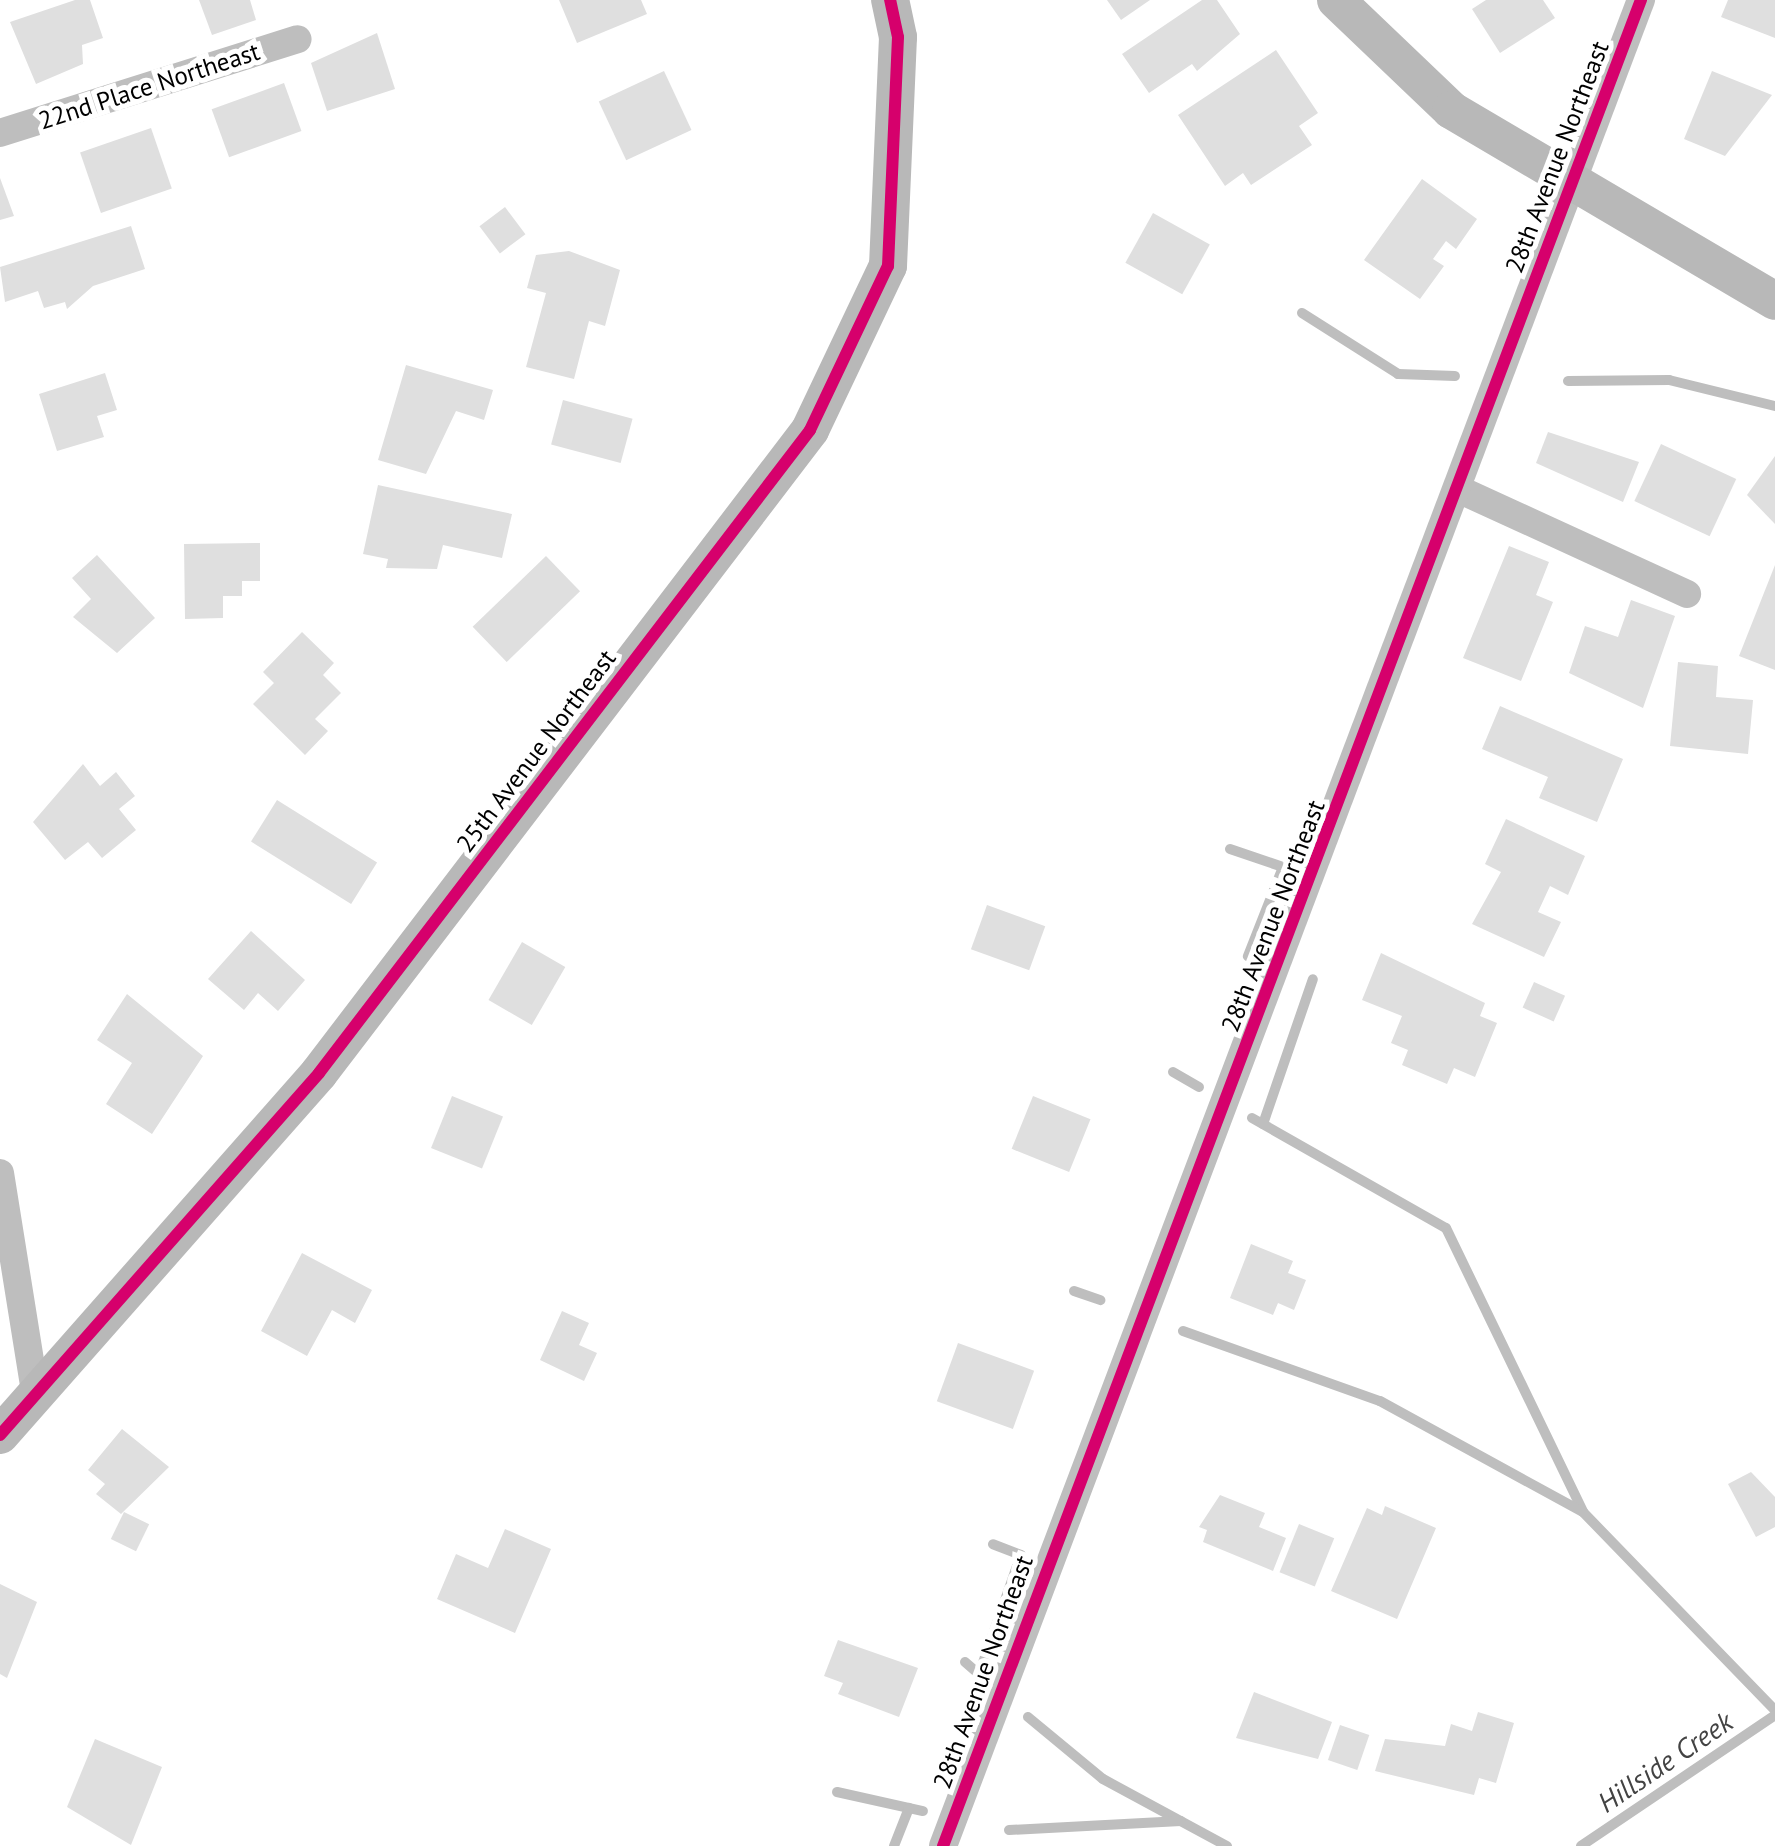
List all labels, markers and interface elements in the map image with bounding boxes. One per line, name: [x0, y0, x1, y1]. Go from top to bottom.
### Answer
street label: 22nd Place Northeast: [35, 36, 263, 136]
street label: 28th Avenue Northeast: [1499, 37, 1615, 277]
street label: 25th Avenue Northeast: [450, 644, 622, 858]
street label: 28th Avenue Northeast: [1215, 796, 1331, 1036]
street label: 28th Avenue Northeast: [927, 1551, 1039, 1793]
water label: Hillside Creek: [1591, 1705, 1739, 1819]

